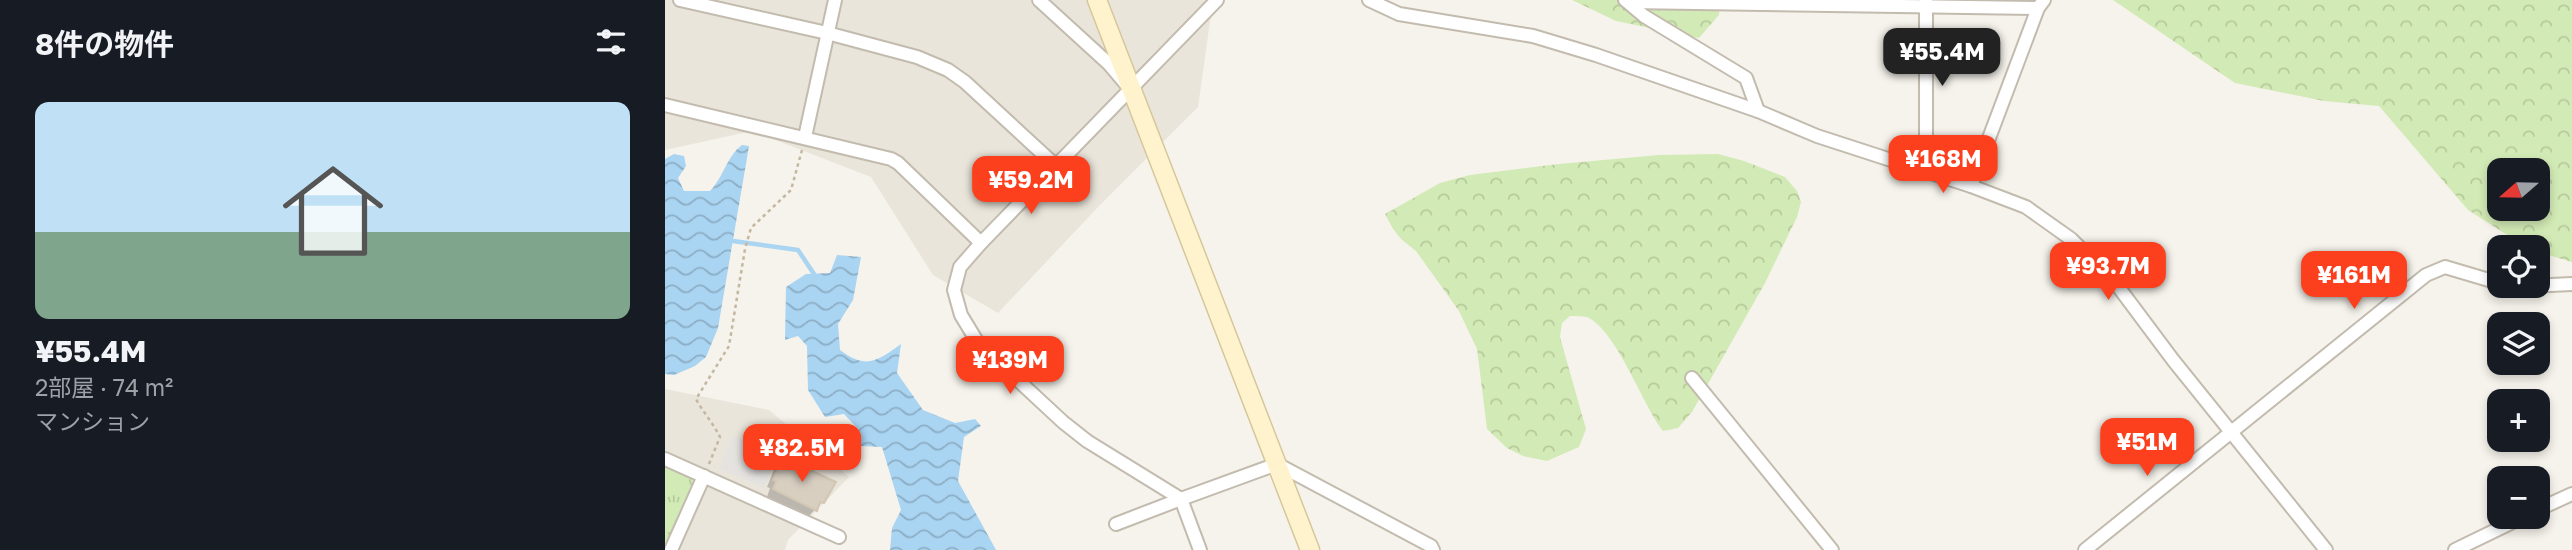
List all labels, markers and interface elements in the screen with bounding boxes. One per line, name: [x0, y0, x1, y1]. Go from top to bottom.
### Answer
icon: filters: [592, 23, 630, 61]
text: 8件の物件: [35, 26, 174, 62]
pin: ¥55.4M: [1885, 28, 1999, 88]
text: ¥55.4M: [1899, 37, 1985, 65]
pin: ¥168M: [1894, 136, 1992, 195]
text: ¥168M: [1905, 144, 1981, 172]
icon: home: [270, 148, 396, 274]
pin: ¥59.2M: [974, 156, 1088, 216]
north arrow: [2487, 158, 2550, 220]
map controls: [2487, 158, 2550, 529]
text: ¥59.2M: [988, 165, 1074, 193]
button: locate: [2487, 235, 2550, 298]
pin: ¥93.7M: [2051, 243, 2165, 302]
text: ¥93.7M: [2066, 251, 2150, 279]
pin: ¥161M: [2305, 252, 2403, 311]
text: ¥161M: [2317, 260, 2391, 288]
button: layers: [2487, 312, 2550, 375]
text: ¥55.4M: [35, 333, 146, 369]
pin: ¥139M: [961, 336, 1059, 396]
text: ¥139M: [972, 345, 1048, 373]
text: 2部屋 · 74 m²: [35, 373, 173, 401]
button: +: [2487, 389, 2550, 452]
text: マンション: [35, 407, 150, 435]
pin: ¥51M: [2106, 419, 2188, 478]
pin: ¥82.5M: [745, 424, 859, 484]
text: ¥51M: [2116, 427, 2178, 455]
text: ¥82.5M: [759, 433, 845, 461]
button: −: [2487, 466, 2550, 529]

